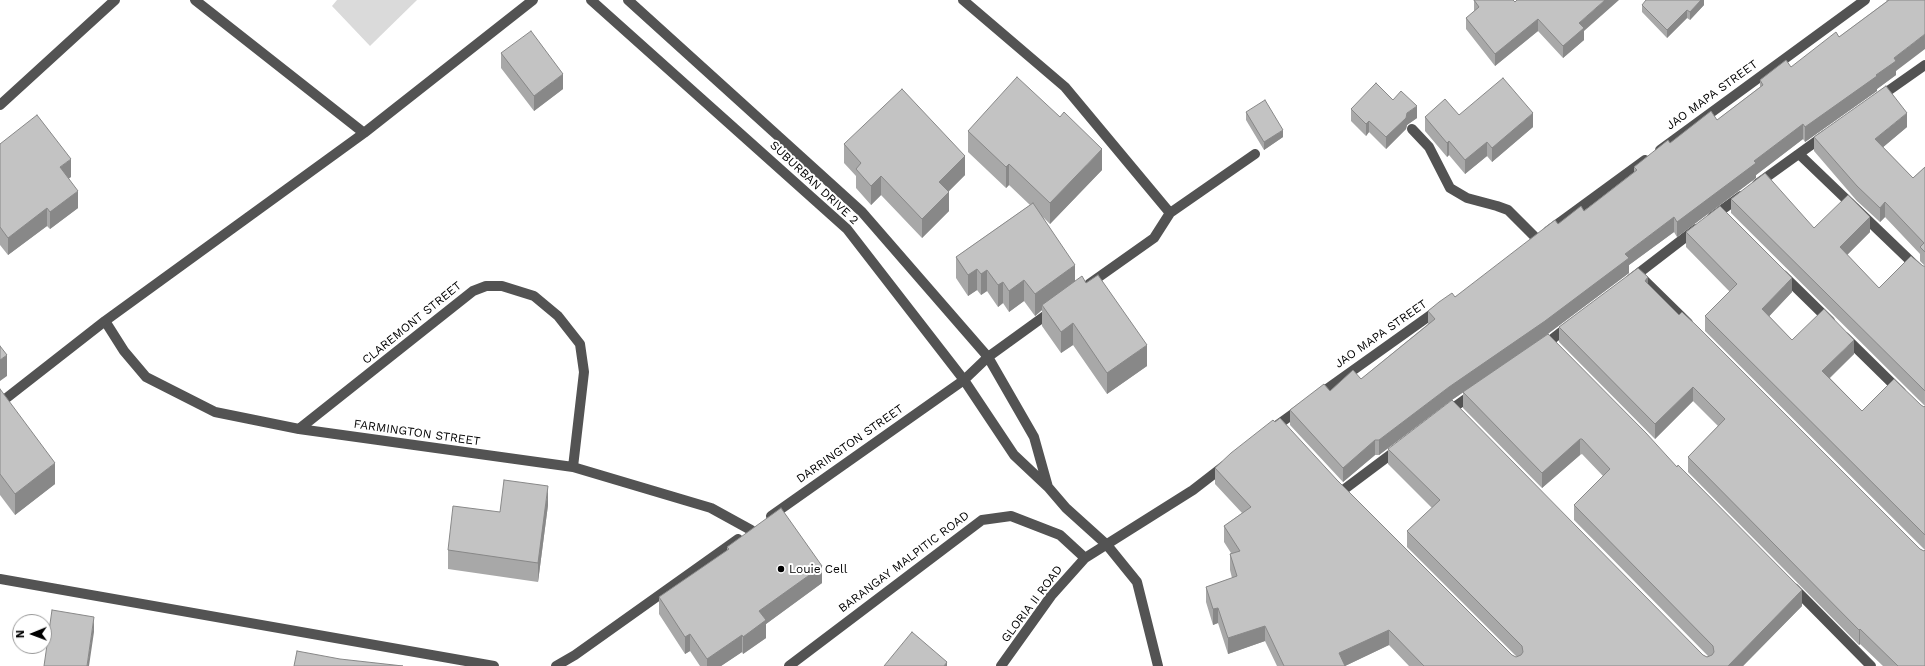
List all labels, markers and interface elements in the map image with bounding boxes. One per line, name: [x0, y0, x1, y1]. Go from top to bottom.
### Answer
street label: JAO MAPA STREET: [1664, 57, 1760, 133]
street label: SUBURBAN DRIVE 2: [767, 138, 861, 228]
street label: CLAREMONT STREET: [359, 279, 465, 367]
street label: JAO MAPA STREET: [1332, 297, 1430, 371]
street label: DARRINGTON STREET: [794, 402, 906, 486]
street label: FARMINGTON STREET: [353, 417, 481, 449]
street label: BARANGAY MALPITIC ROAD: [836, 508, 972, 616]
place label: Louie Cell: [789, 562, 847, 576]
street label: GLORIA II ROAD: [998, 563, 1066, 645]
marker: Louie Cell: [776, 564, 786, 574]
north arrow: [12, 614, 52, 654]
text: N: [14, 630, 27, 638]

